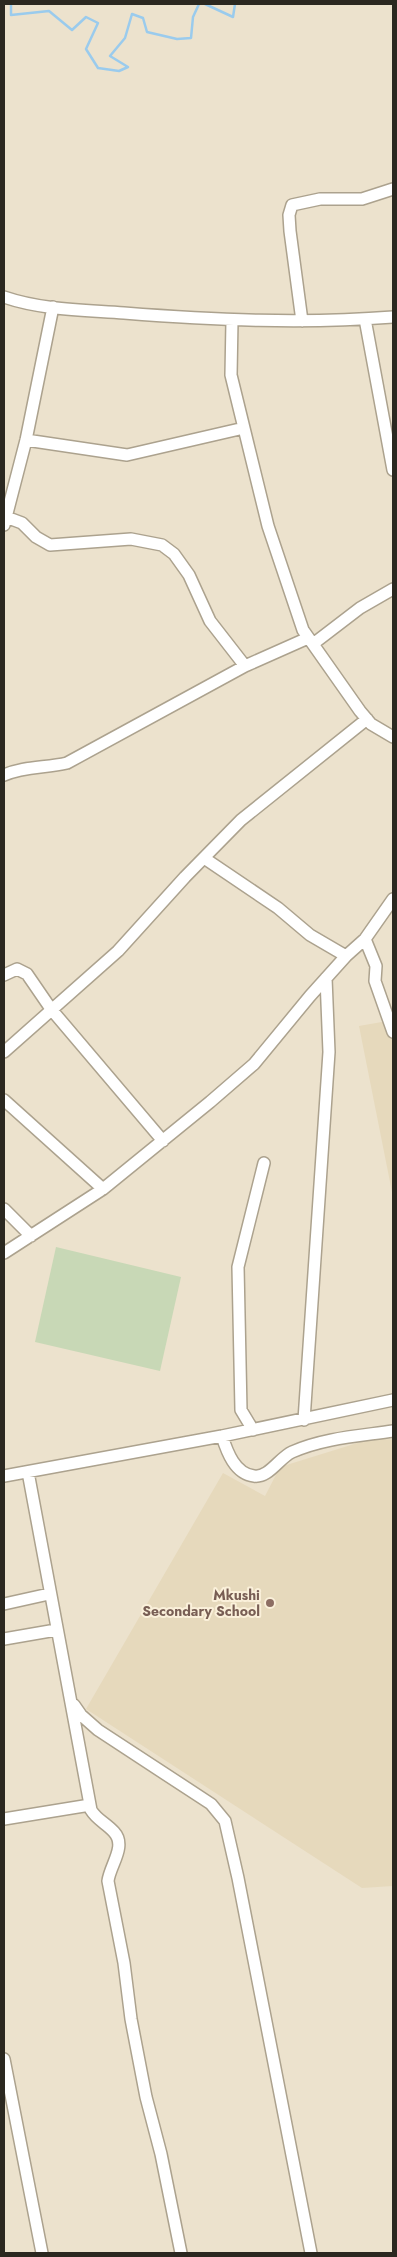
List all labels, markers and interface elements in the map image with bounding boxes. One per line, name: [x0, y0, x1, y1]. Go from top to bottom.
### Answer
place label: Mkushi Secondary School: [142, 1585, 260, 1621]
marker: Mkushi Secondary School: [264, 1597, 276, 1609]

